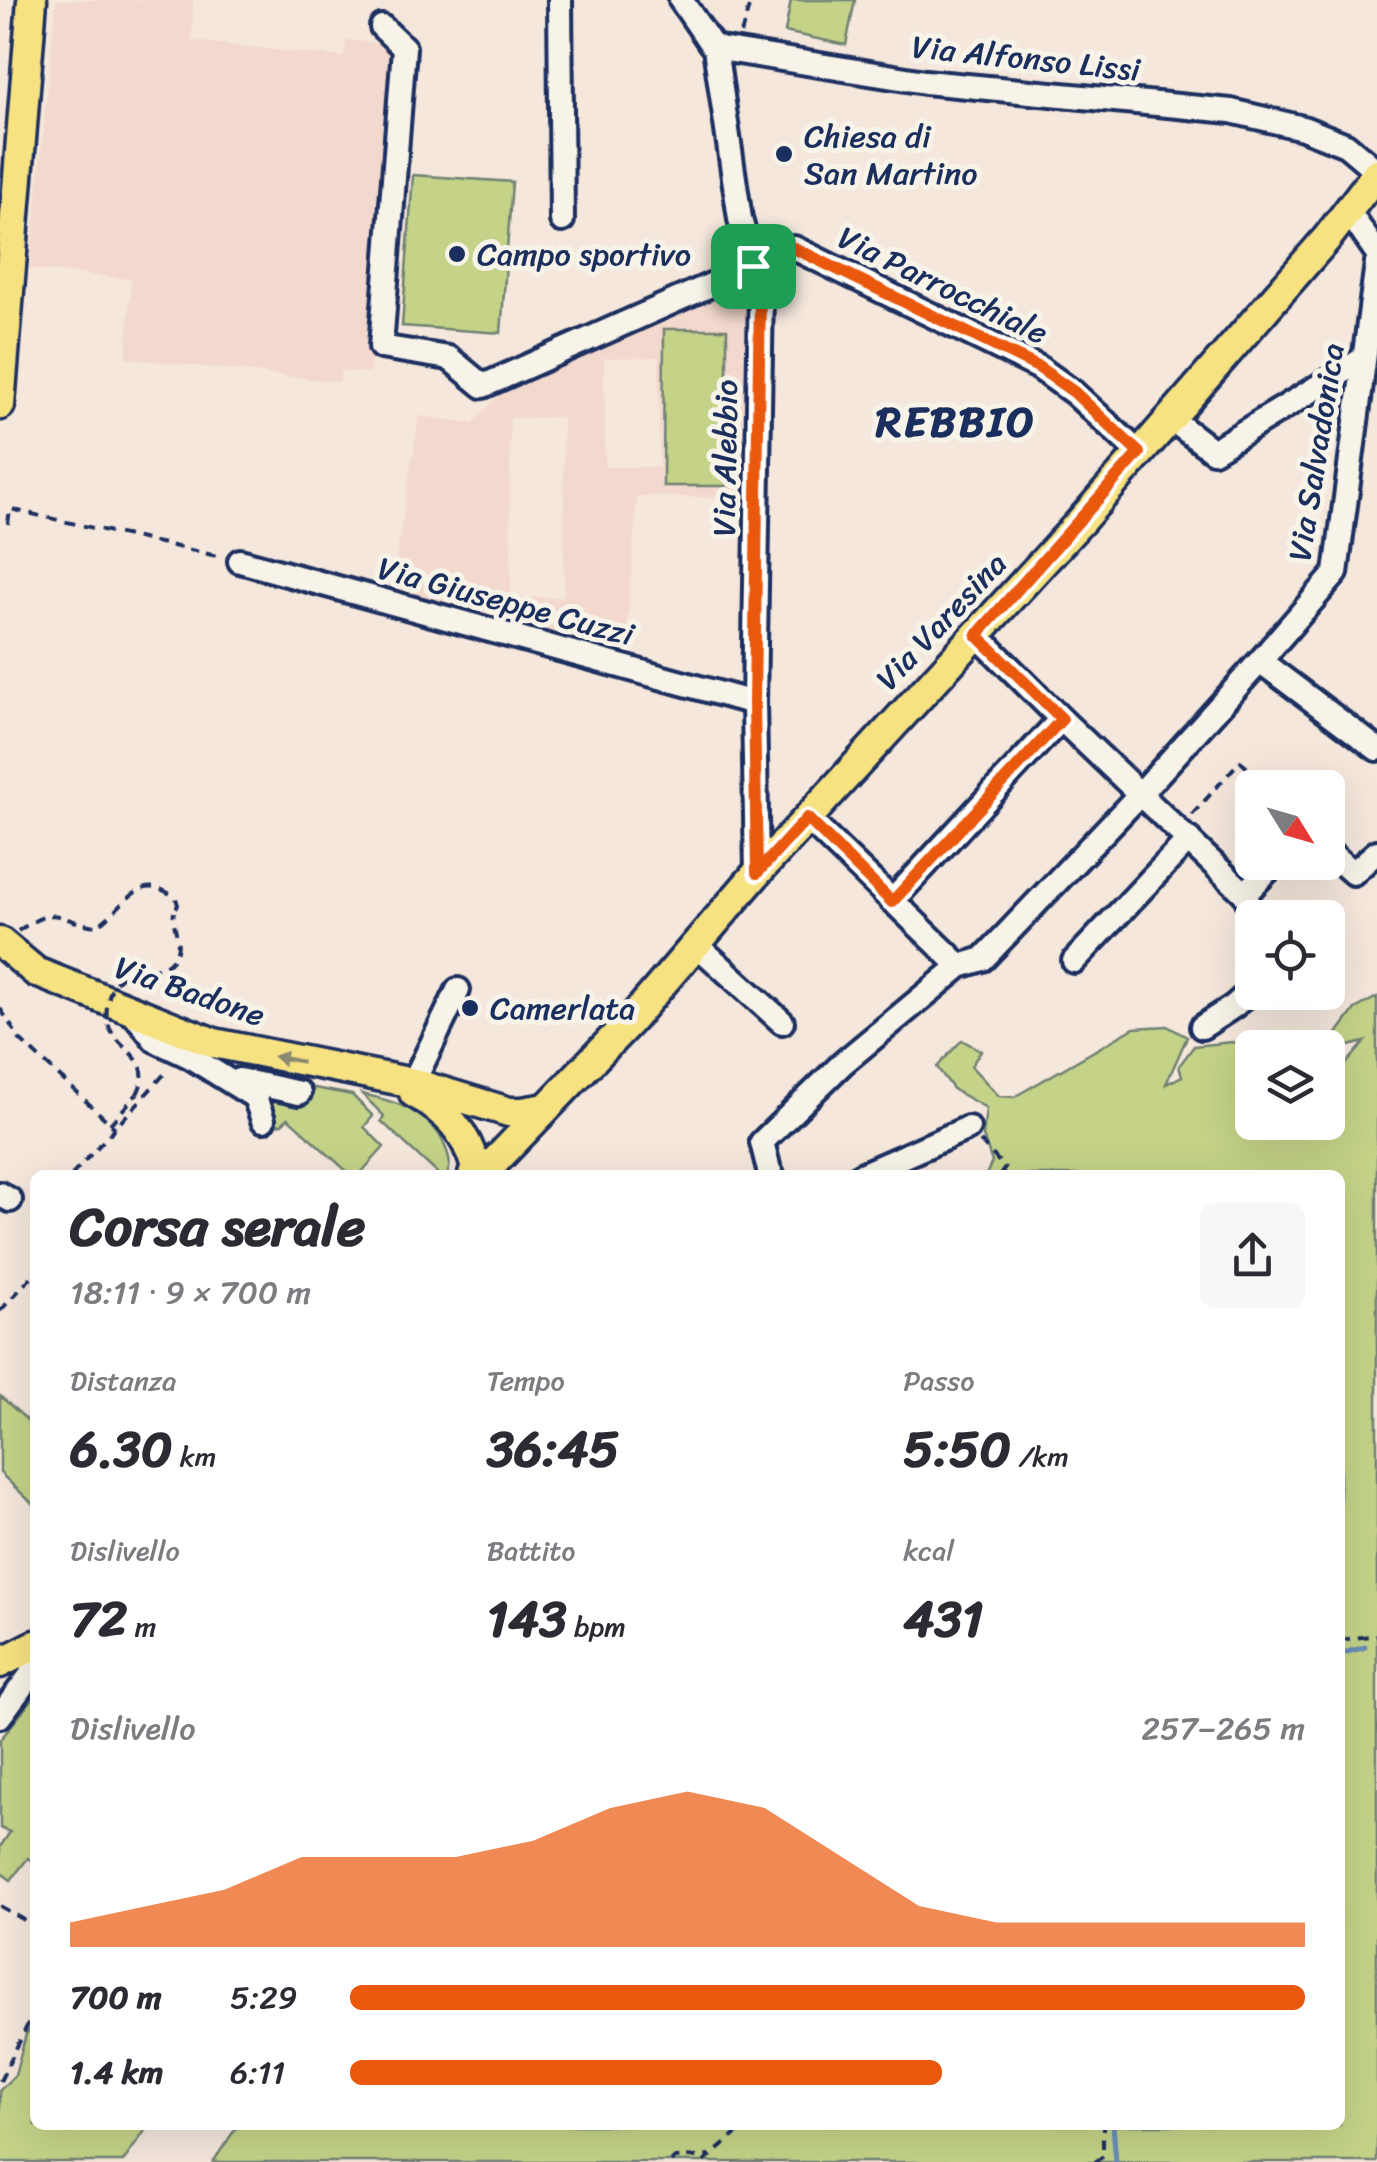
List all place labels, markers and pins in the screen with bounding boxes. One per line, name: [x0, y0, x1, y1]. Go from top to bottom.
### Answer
place label: Chiesa di San Martino: [804, 108, 978, 202]
marker: Chiesa di San Martino: [773, 143, 795, 165]
pin: [711, 224, 796, 309]
place label: Campo sportivo: [477, 226, 691, 283]
marker: Campo sportivo: [446, 243, 468, 265]
place label: Camerlata: [490, 980, 635, 1037]
marker: Camerlata: [459, 997, 481, 1019]

